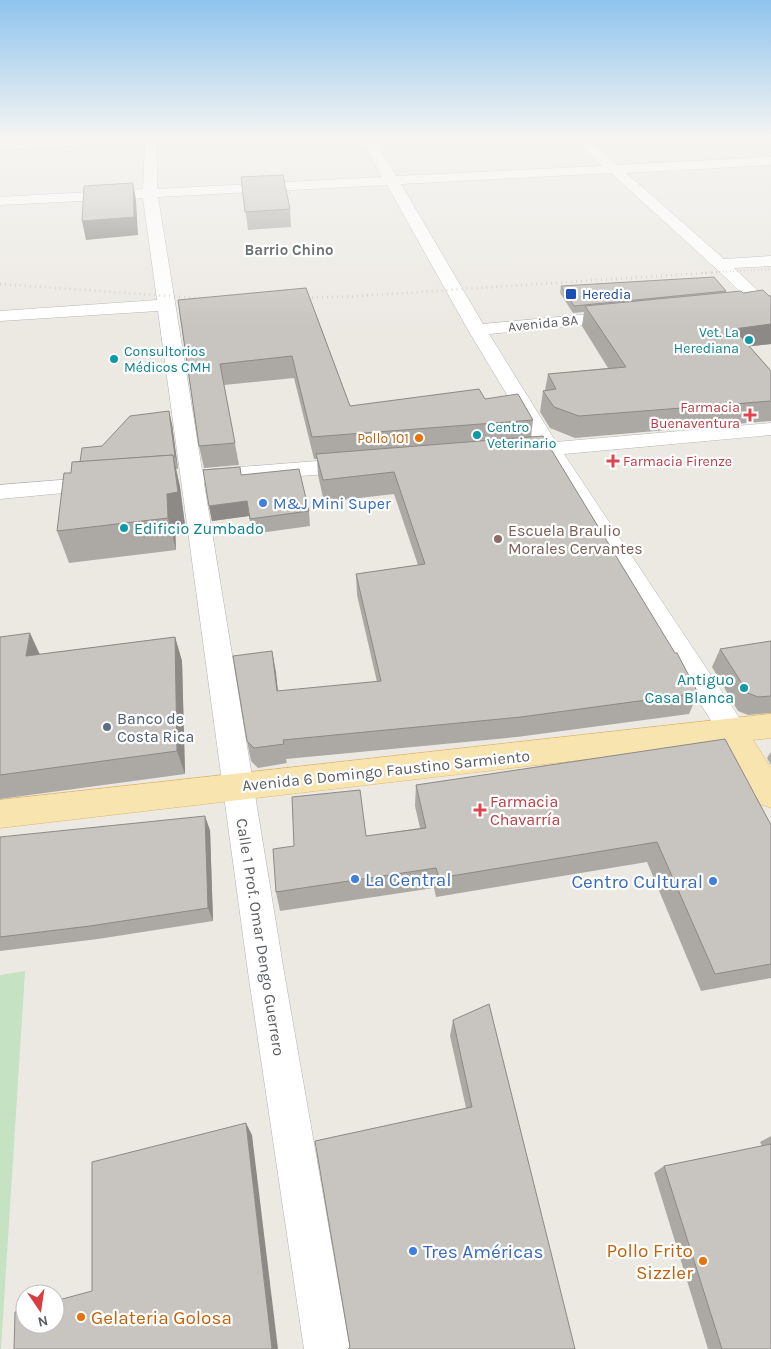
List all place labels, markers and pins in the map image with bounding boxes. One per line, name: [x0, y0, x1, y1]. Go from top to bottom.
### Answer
place label: Heredia: [582, 286, 631, 303]
marker: Heredia: [564, 287, 578, 301]
place label: Vet. La Herediana: [674, 324, 739, 357]
marker: Vet. La Herediana: [743, 334, 755, 346]
place label: Consultorios Médicos CMH: [124, 343, 211, 376]
marker: Consultorios Médicos CMH: [108, 353, 120, 365]
place label: Farmacia Buenaventura: [650, 399, 740, 432]
marker: Farmacia Buenaventura: [744, 409, 756, 421]
place label: Centro Veterinario: [487, 419, 556, 452]
marker: Centro Veterinario: [471, 429, 483, 441]
place label: Pollo 101: [357, 430, 409, 447]
marker: Pollo 101: [413, 432, 425, 444]
place label: Farmacia Firenze: [623, 453, 732, 470]
marker: Farmacia Firenze: [607, 455, 619, 467]
place label: M&J Mini Super: [273, 494, 391, 513]
marker: M&J Mini Super: [257, 497, 269, 509]
place label: Edificio Zumbado: [134, 519, 264, 538]
place label: Escuela Braulio Morales Cervantes: [508, 521, 643, 558]
marker: Edificio Zumbado: [118, 522, 130, 534]
marker: Escuela Braulio Morales Cervantes: [492, 533, 504, 545]
place label: Antiguo Casa Blanca: [644, 670, 734, 707]
marker: Antiguo Casa Blanca: [738, 682, 750, 694]
place label: Banco de Costa Rica: [117, 709, 194, 746]
marker: Banco de Costa Rica: [101, 721, 113, 733]
place label: Farmacia Chavarría: [490, 792, 560, 829]
marker: Farmacia Chavarría: [474, 804, 486, 816]
place label: La Central: [365, 869, 452, 891]
place label: Centro Cultural: [571, 871, 703, 893]
marker: La Central: [349, 873, 361, 885]
marker: Centro Cultural: [707, 875, 719, 887]
place label: Pollo Frito Sizzler: [607, 1240, 693, 1284]
place label: Tres Américas: [423, 1241, 543, 1263]
marker: Tres Américas: [407, 1245, 419, 1257]
marker: Pollo Frito Sizzler: [697, 1255, 709, 1267]
place label: Gelateria Golosa: [91, 1307, 232, 1329]
marker: Gelateria Golosa: [75, 1311, 87, 1323]

